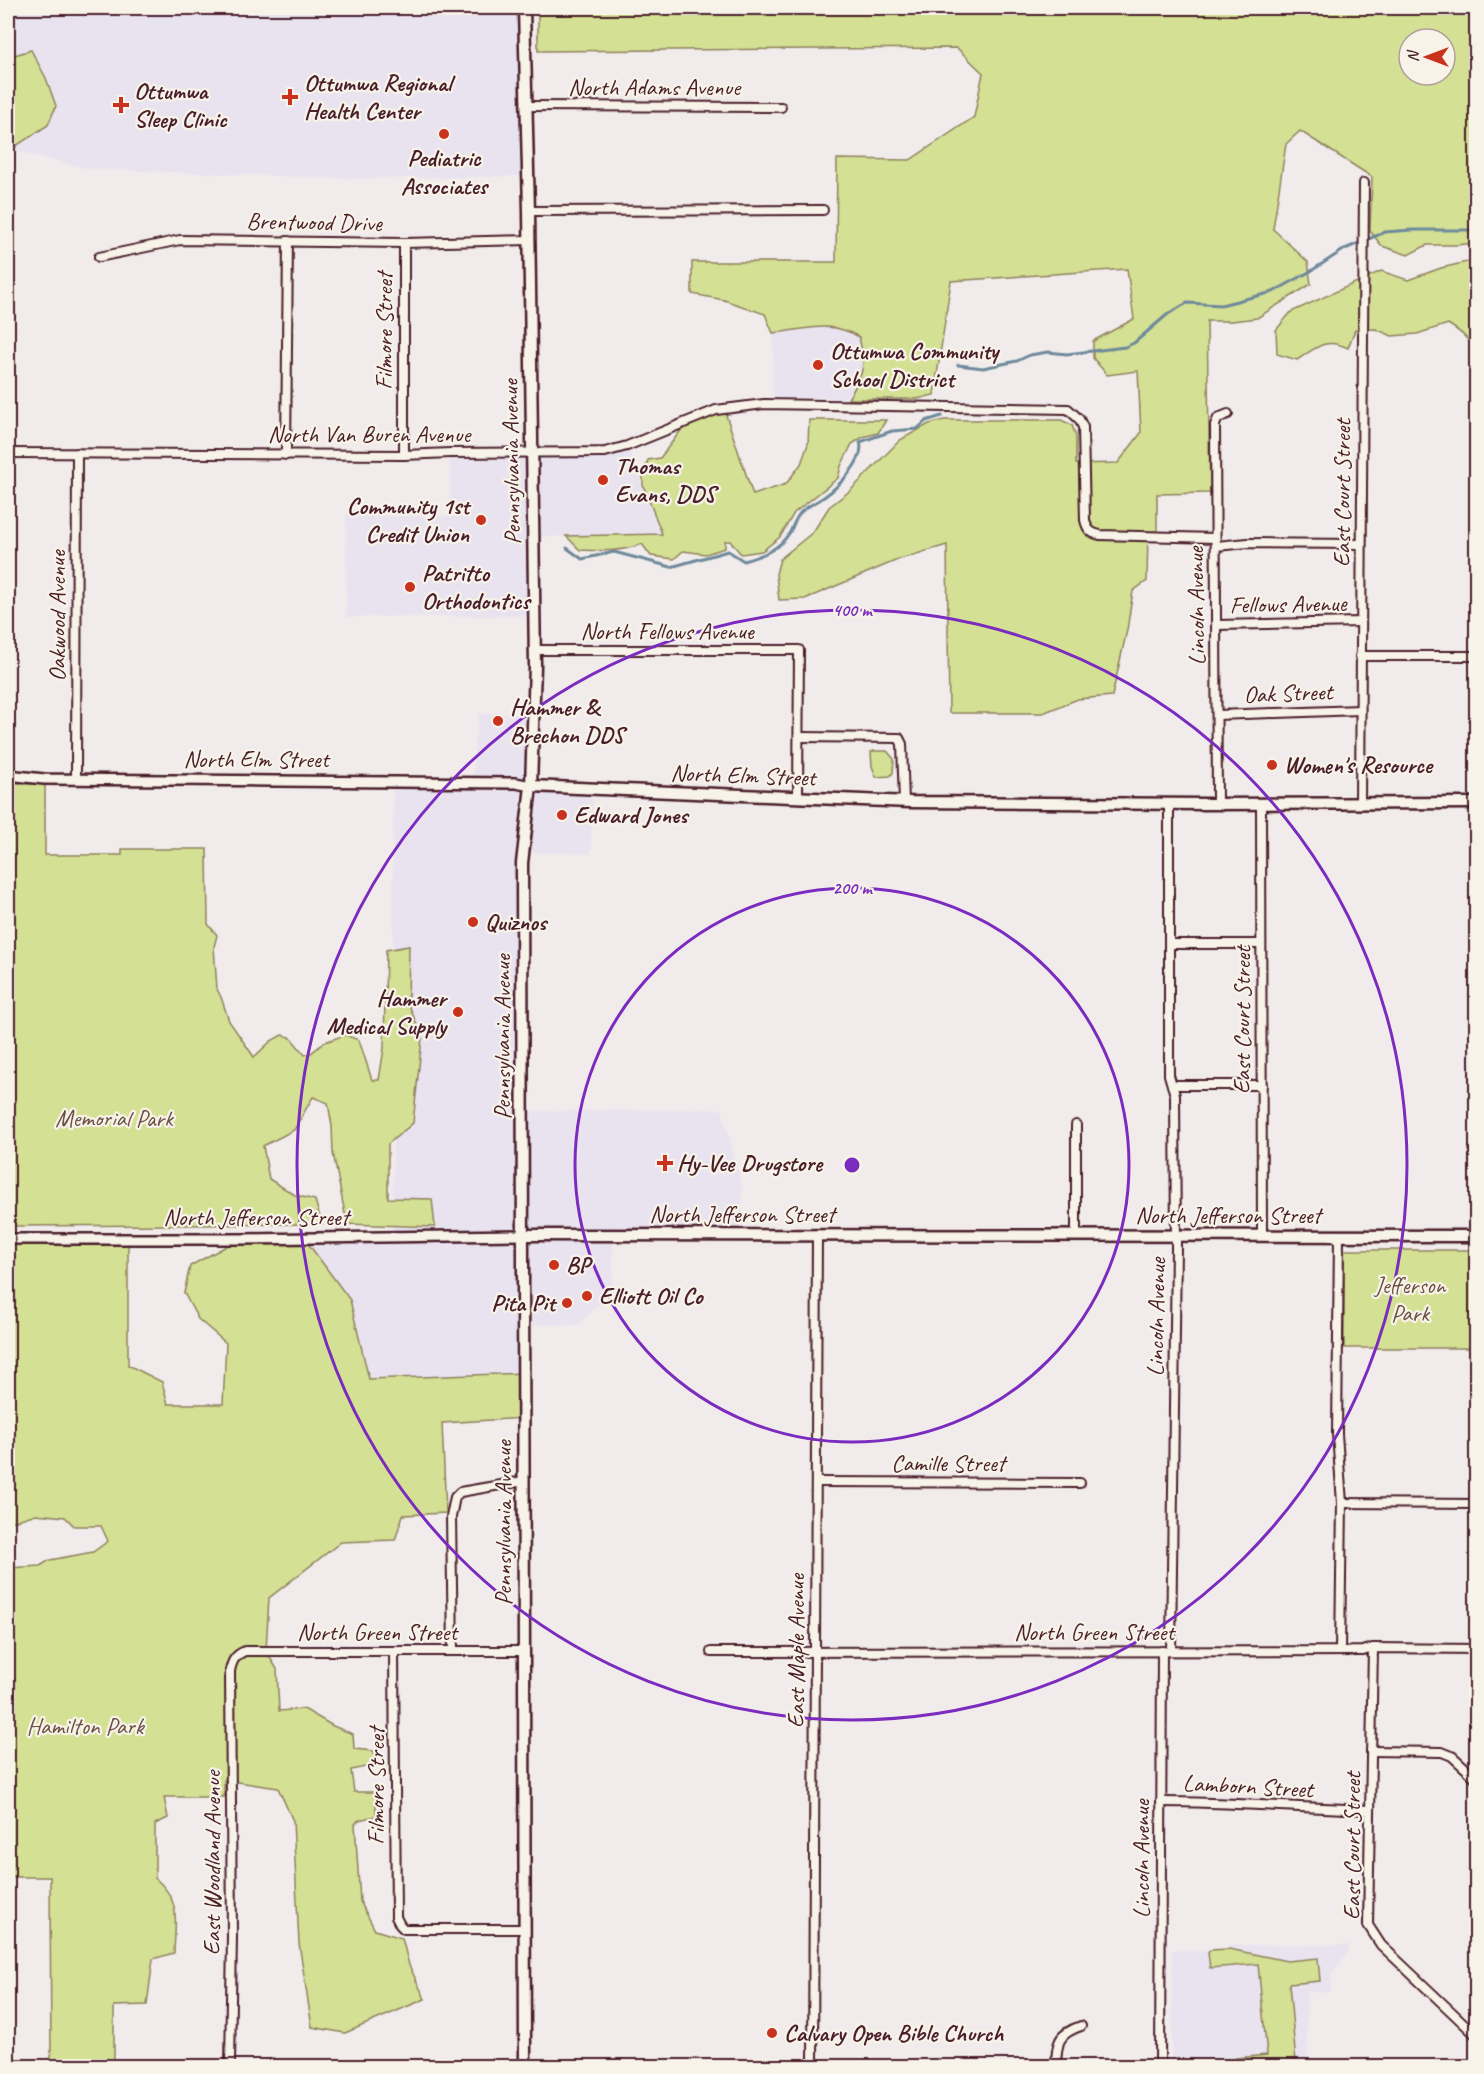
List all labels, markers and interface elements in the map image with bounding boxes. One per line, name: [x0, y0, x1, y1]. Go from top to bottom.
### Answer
north arrow: [1397, 27, 1457, 87]
text: N: [1403, 49, 1423, 62]
place label: Ottumwa Regional Health Center: [304, 68, 456, 126]
street label: North Adams Avenue: [568, 72, 742, 102]
place label: Ottumwa Sleep Clinic: [134, 76, 228, 134]
marker: Ottumwa Regional Health Center: [281, 88, 299, 106]
marker: Ottumwa Sleep Clinic: [112, 96, 130, 114]
marker: Pediatric Associates: [437, 127, 451, 141]
place label: Pediatric Associates: [401, 143, 489, 201]
street label: Brentwood Drive: [246, 206, 384, 238]
street label: Filmore Street: [369, 269, 399, 390]
place label: Ottumwa Community School District: [830, 336, 1001, 394]
marker: Ottumwa Community School District: [811, 358, 825, 372]
street label: Pennsylvania Avenue: [495, 377, 527, 545]
street label: East Court Street: [1327, 417, 1357, 567]
street label: North Van Buren Avenue: [268, 419, 472, 449]
place label: Thomas Evans, DDS: [615, 451, 719, 509]
marker: Thomas Evans, DDS: [596, 473, 610, 487]
place label: Community 1st Credit Union: [347, 491, 472, 549]
marker: Community 1st Credit Union: [474, 513, 488, 527]
street label: Lincoln Avenue: [1180, 544, 1212, 666]
street label: Oakwood Avenue: [42, 548, 72, 681]
place label: Patritto Orthodontics: [422, 558, 532, 616]
marker: Patritto Orthodontics: [403, 580, 417, 594]
street label: Fellows Avenue: [1229, 588, 1349, 620]
text: 400 m: [833, 599, 873, 621]
street label: North Fellows Avenue: [580, 616, 756, 646]
street label: Oak Street: [1243, 676, 1335, 710]
place label: Hammer & Brechon DDS: [510, 692, 628, 750]
marker: Hammer & Brechon DDS: [491, 714, 505, 728]
street label: North Elm Street: [183, 744, 331, 774]
place label: Women's Resource: [1284, 750, 1434, 780]
street label: North Elm Street: [670, 757, 818, 793]
marker: Women's Resource: [1265, 758, 1279, 772]
place label: Edward Jones: [574, 800, 690, 830]
marker: Edward Jones: [555, 808, 569, 822]
text: 200 m: [833, 877, 873, 899]
place label: Quiznos: [485, 907, 549, 937]
marker: Quiznos: [466, 915, 480, 929]
street label: East Court Street: [1227, 944, 1257, 1094]
street label: Pennsylvania Avenue: [487, 952, 517, 1120]
place label: Hammer Medical Supply: [326, 983, 449, 1041]
marker: Hammer Medical Supply: [451, 1005, 465, 1019]
park label: Memorial Park: [55, 1103, 175, 1133]
place label: Hy-Vee Drugstore: [677, 1148, 824, 1178]
centre of rings: [842, 1155, 862, 1175]
marker: Hy-Vee Drugstore: [658, 1156, 672, 1170]
street label: North Jefferson Street: [649, 1199, 838, 1229]
street label: North Jefferson Street: [1135, 1200, 1324, 1230]
street label: North Jefferson Street: [163, 1202, 352, 1232]
place label: BP: [566, 1250, 593, 1280]
street label: Lincoln Avenue: [1140, 1255, 1172, 1377]
marker: BP: [547, 1258, 561, 1272]
park label: Jefferson Park: [1374, 1270, 1447, 1328]
place label: Elliott Oil Co: [599, 1281, 705, 1311]
place label: Pita Pit: [491, 1288, 558, 1318]
marker: Elliott Oil Co: [580, 1289, 594, 1303]
marker: Pita Pit: [560, 1296, 574, 1310]
street label: Pennsylvania Avenue: [488, 1438, 518, 1606]
street label: Camille Street: [891, 1448, 1008, 1478]
street label: East Maple Avenue: [781, 1572, 811, 1728]
street label: North Green Street: [297, 1617, 459, 1647]
street label: North Green Street: [1014, 1617, 1176, 1647]
park label: Hamilton Park: [26, 1711, 146, 1741]
street label: Filmore Street: [361, 1724, 391, 1845]
street label: Lamborn Street: [1182, 1768, 1316, 1804]
street label: East Woodland Avenue: [197, 1769, 227, 1955]
street label: East Court Street: [1337, 1770, 1367, 1920]
street label: Lincoln Avenue: [1126, 1798, 1156, 1918]
place label: Calvary Open Bible Church: [784, 2018, 1004, 2048]
marker: Calvary Open Bible Church: [765, 2026, 779, 2040]

